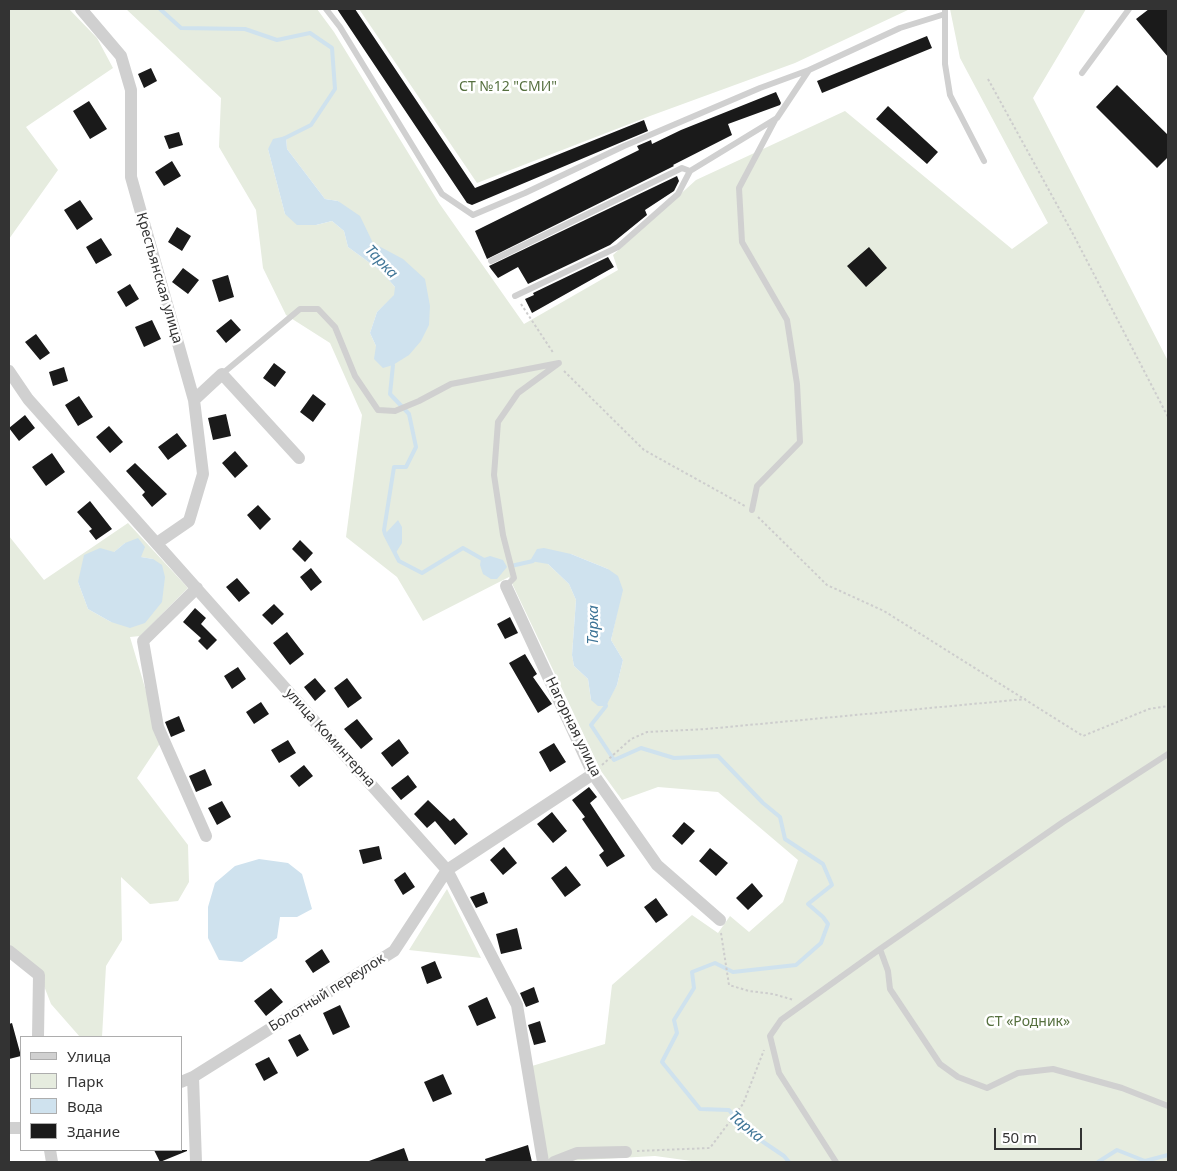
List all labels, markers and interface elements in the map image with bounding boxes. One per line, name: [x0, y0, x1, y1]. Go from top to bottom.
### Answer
park label: СТ №12 "СМИ": [459, 79, 557, 95]
street label: Крестьянская улица: [132, 210, 186, 346]
water label: Тарка: [361, 241, 401, 283]
water label: Тарка: [585, 605, 603, 645]
street label: Нагорная улица: [542, 674, 604, 780]
street label: улица Коминтерна: [281, 685, 379, 791]
street label: Болотный переулок: [266, 950, 388, 1036]
park label: СТ «Родник»: [986, 1014, 1070, 1030]
legend: [20, 1036, 182, 1151]
text: Улица: [67, 1046, 111, 1066]
text: Парк: [67, 1071, 103, 1091]
text: Вода: [67, 1096, 103, 1116]
water label: Тарка: [725, 1107, 767, 1147]
scale bar: [997, 1118, 1084, 1150]
text: Здание: [67, 1121, 120, 1141]
text: 50 m: [1002, 1127, 1037, 1147]

